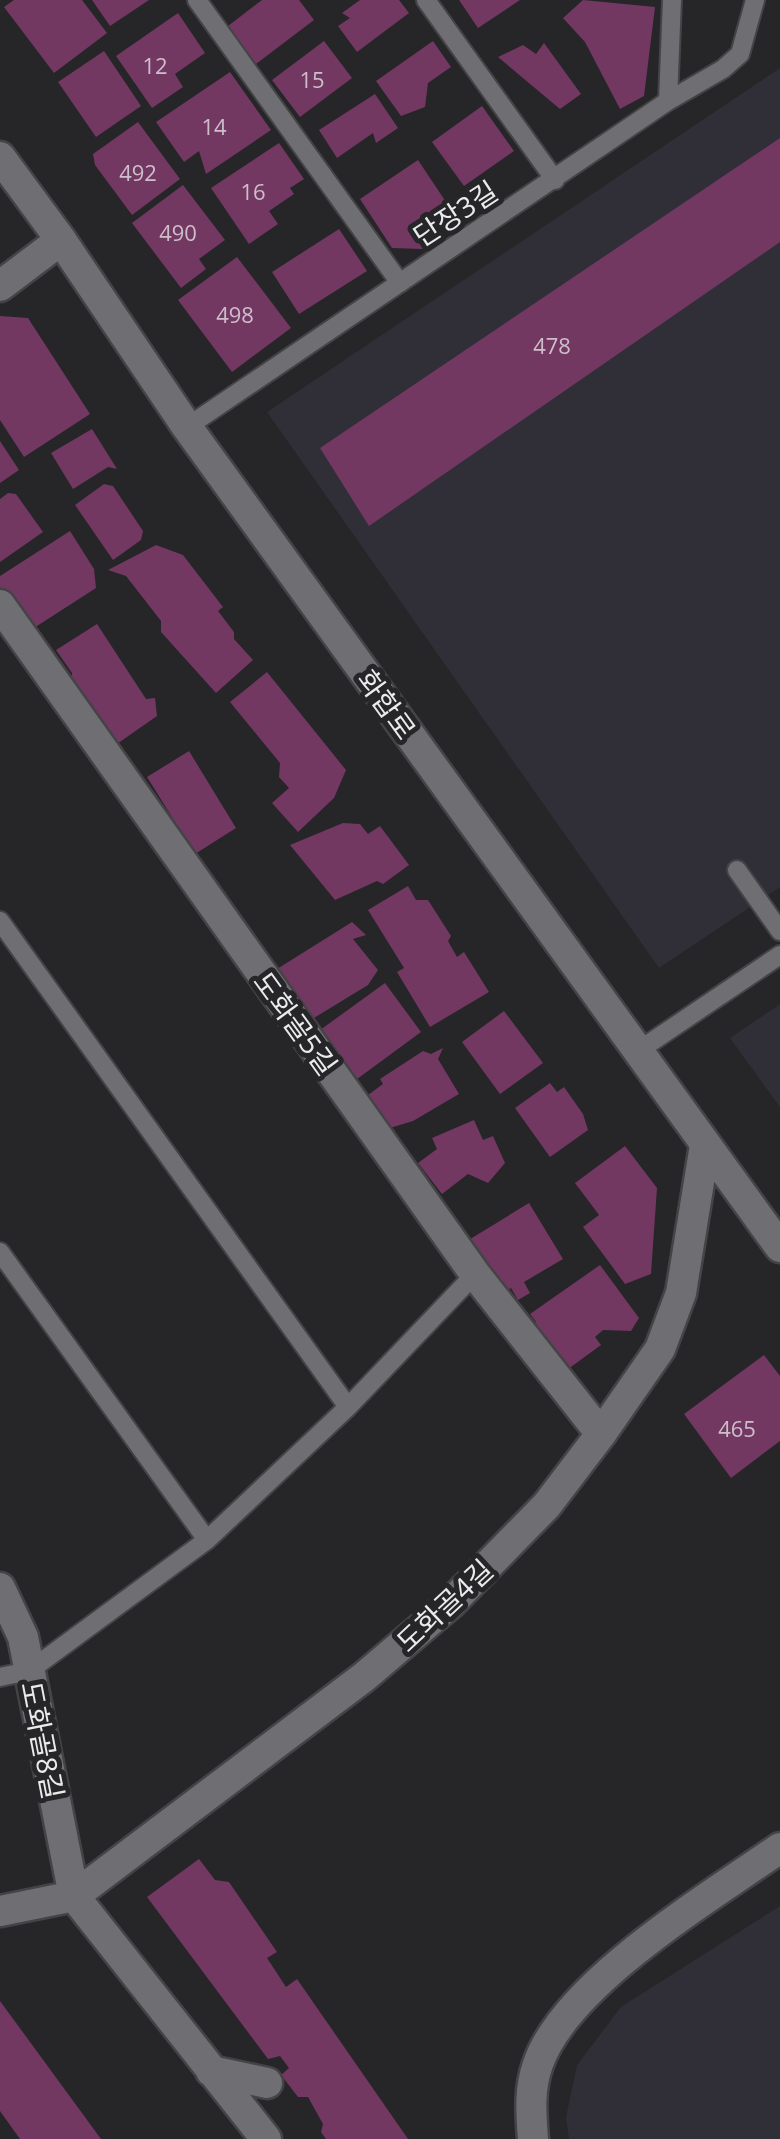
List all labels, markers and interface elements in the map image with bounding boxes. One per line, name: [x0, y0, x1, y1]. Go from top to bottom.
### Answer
house number: 12: [142, 50, 168, 80]
house number: 15: [299, 64, 325, 94]
house number: 14: [201, 111, 227, 141]
house number: 492: [119, 157, 157, 187]
street label: 단장3길: [406, 172, 504, 254]
house number: 16: [240, 176, 266, 206]
house number: 490: [159, 217, 197, 247]
house number: 498: [216, 299, 254, 329]
house number: 478: [533, 330, 571, 360]
street label: 화합로: [349, 662, 425, 746]
street label: 도화골5길: [246, 964, 346, 1082]
house number: 465: [718, 1413, 756, 1443]
street label: 도화골4길: [388, 1551, 500, 1659]
street label: 도화골8길: [13, 1678, 73, 1802]

